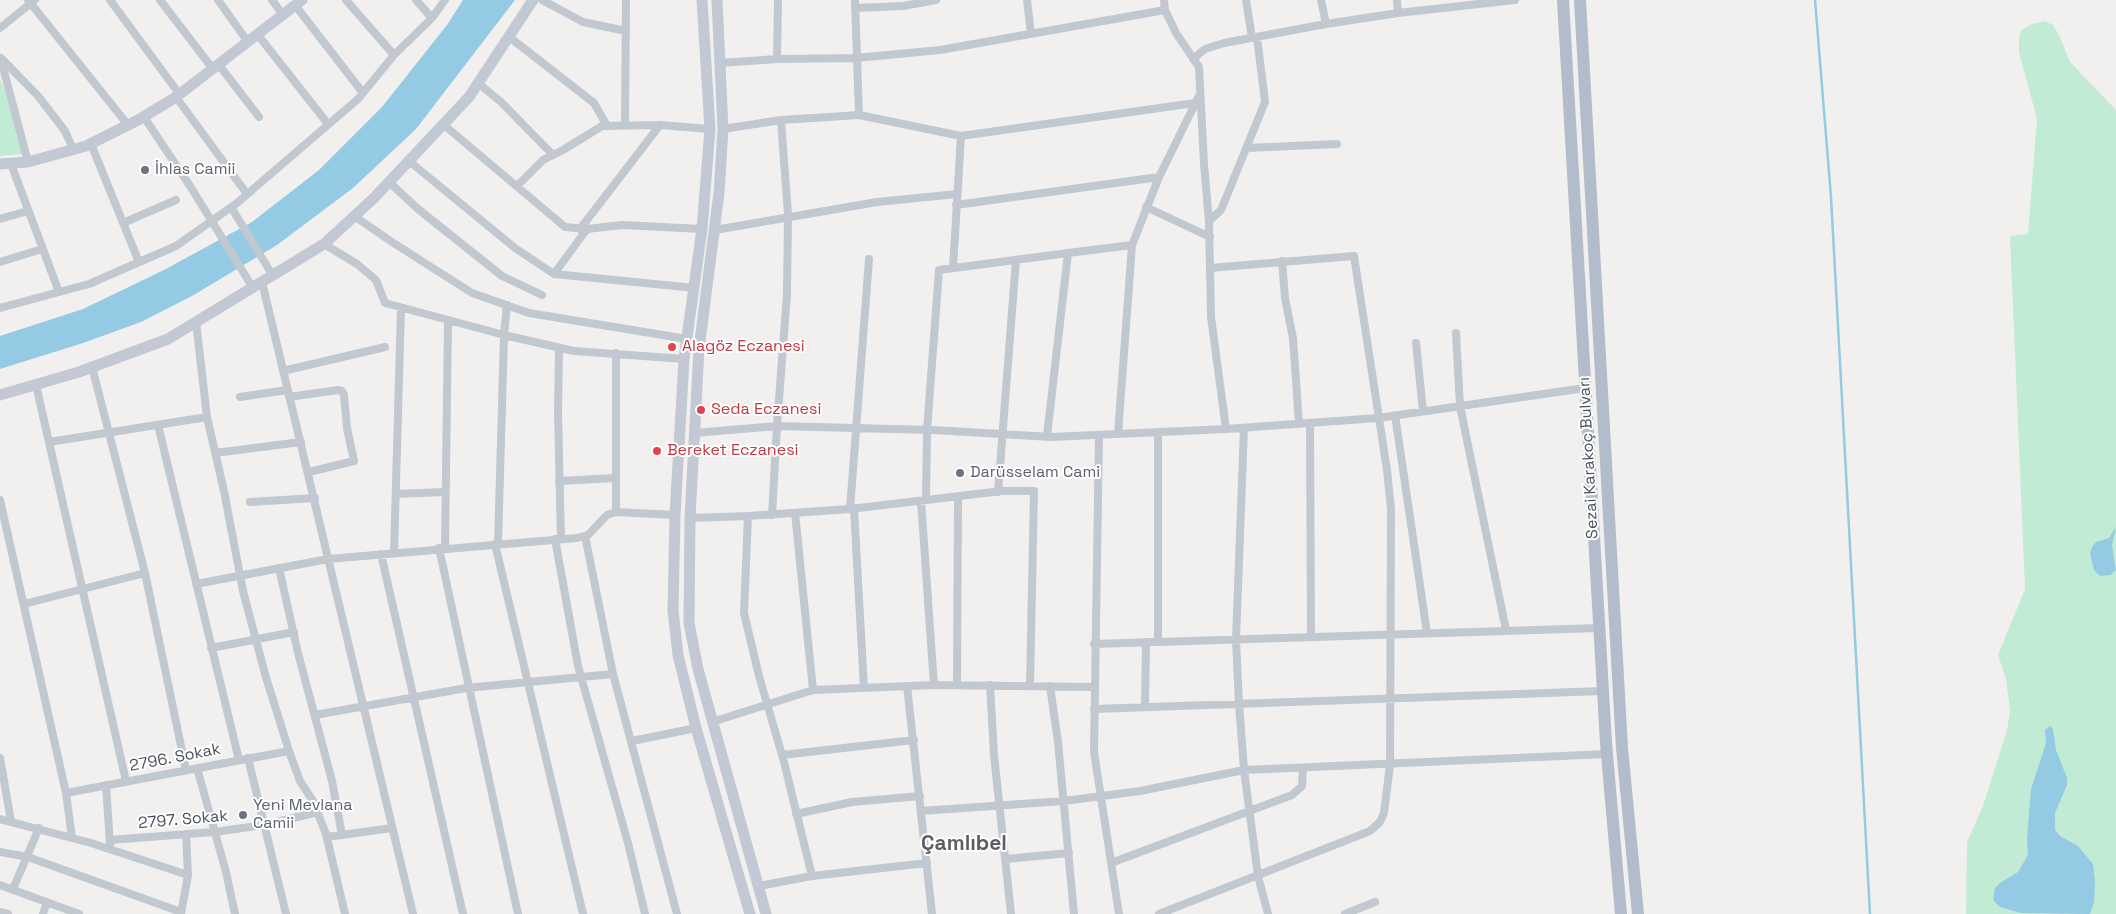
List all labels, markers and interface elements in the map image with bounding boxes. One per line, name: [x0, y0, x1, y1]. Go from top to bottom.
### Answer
place label: İhlas Camii: [155, 160, 235, 180]
marker: İhlas Camii: [139, 164, 151, 176]
place label: Alagöz Eczanesi: [682, 337, 805, 357]
marker: Alagöz Eczanesi: [666, 341, 678, 353]
street label: Sezai Karakoç Bulvarı: [1575, 377, 1603, 539]
place label: Seda Eczanesi: [711, 400, 821, 420]
marker: Seda Eczanesi: [695, 404, 707, 416]
place label: Bereket Eczanesi: [667, 441, 798, 461]
marker: Bereket Eczanesi: [651, 445, 663, 457]
place label: Darüsselam Cami: [970, 463, 1100, 483]
marker: Darüsselam Cami: [954, 467, 966, 479]
street label: 2796. Sokak: [128, 740, 222, 776]
place label: Yeni Mevlana Camii: [253, 796, 352, 834]
street label: 2797. Sokak: [137, 807, 229, 833]
marker: Yeni Mevlana Camii: [237, 809, 249, 821]
district label: Çamlıbel: [921, 831, 1007, 857]

